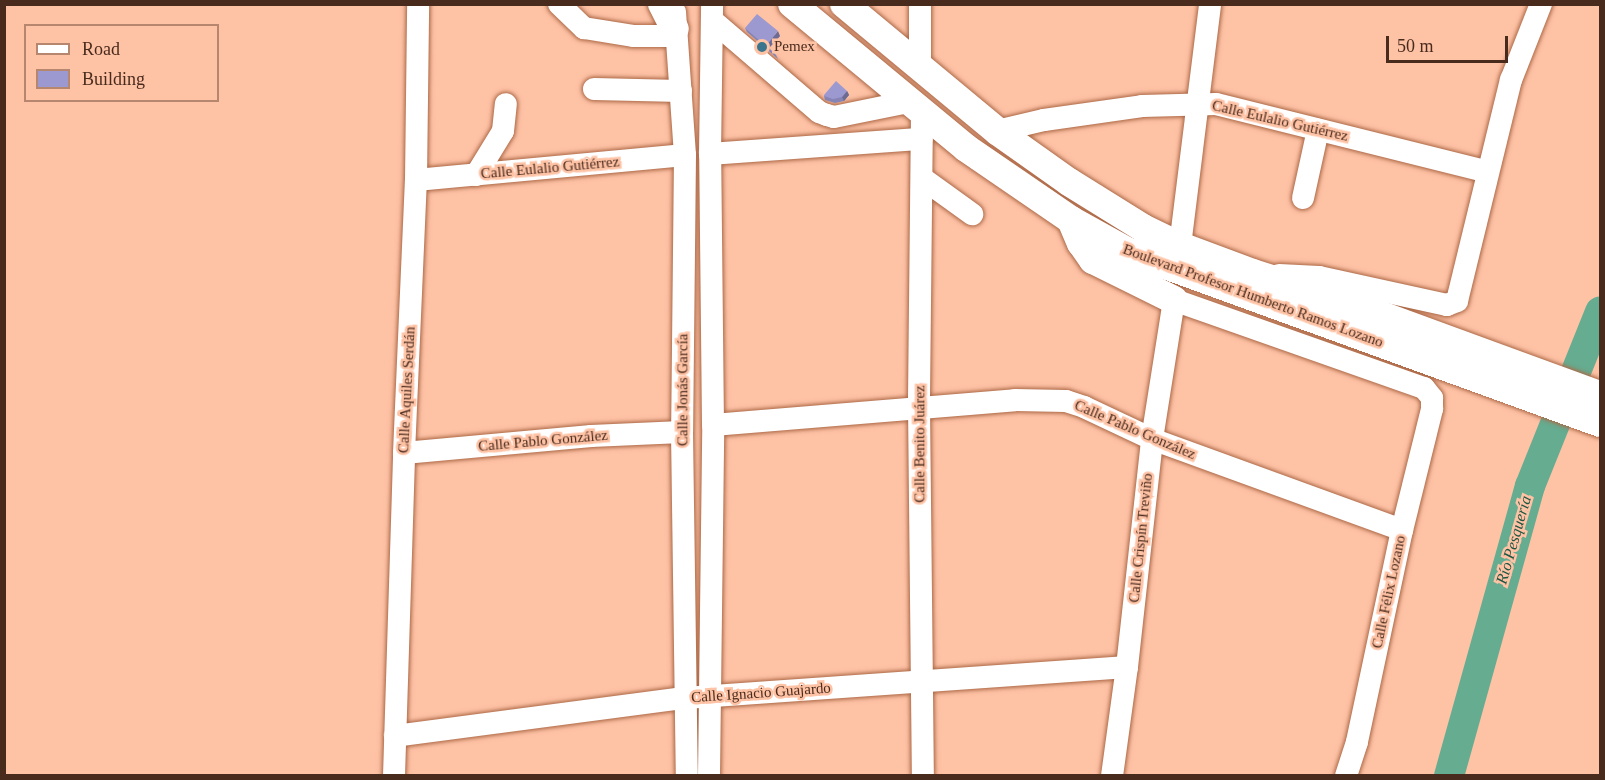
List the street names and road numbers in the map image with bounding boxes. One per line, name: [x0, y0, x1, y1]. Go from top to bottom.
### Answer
street label: Calle Eulalio Gutiérrez: [1210, 97, 1350, 145]
street label: Calle Eulalio Gutiérrez: [480, 153, 620, 183]
street label: Boulevard Profesor Humberto Ramos Lozano: [1120, 240, 1386, 352]
street label: Calle Aquiles Serdán: [395, 326, 419, 454]
street label: Calle Jonás García: [674, 334, 692, 446]
street label: Calle Benito Juárez: [911, 385, 929, 503]
street label: Calle Pablo González: [1072, 396, 1198, 464]
street label: Calle Pablo González: [477, 426, 609, 456]
street label: Calle Crispín Treviño: [1125, 472, 1157, 604]
street label: Calle Félix Lozano: [1368, 534, 1410, 650]
street label: Calle Ignacio Guajardo: [691, 679, 831, 707]

